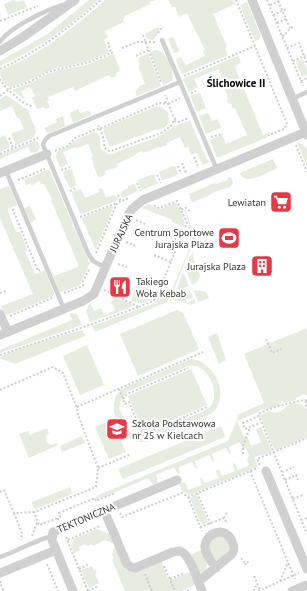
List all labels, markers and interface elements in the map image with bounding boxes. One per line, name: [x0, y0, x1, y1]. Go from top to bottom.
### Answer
district label: Ślichowice II: [207, 76, 265, 90]
supermarket icon: Lewiatan: [268, 189, 294, 215]
place label: Lewiatan: [228, 196, 266, 209]
street label: JURAJSKA: [106, 212, 136, 255]
sports icon: Centrum Sportowe Jurajska Plaza: [216, 225, 242, 251]
place label: Centrum Sportowe Jurajska Plaza: [134, 226, 214, 251]
building icon: Jurajska Plaza: [249, 253, 275, 279]
place label: Jurajska Plaza: [186, 260, 246, 273]
restaurant icon: Takiego Woła Kebab: [107, 274, 133, 300]
place label: Takiego Woła Kebab: [136, 275, 186, 300]
school or university icon: Szkoła Podstawowa nr 25 w Kielcach: [104, 416, 130, 442]
place label: Szkoła Podstawowa nr 25 w Kielcach: [132, 417, 216, 442]
street label: TEKTONICZNA: [55, 500, 117, 536]

